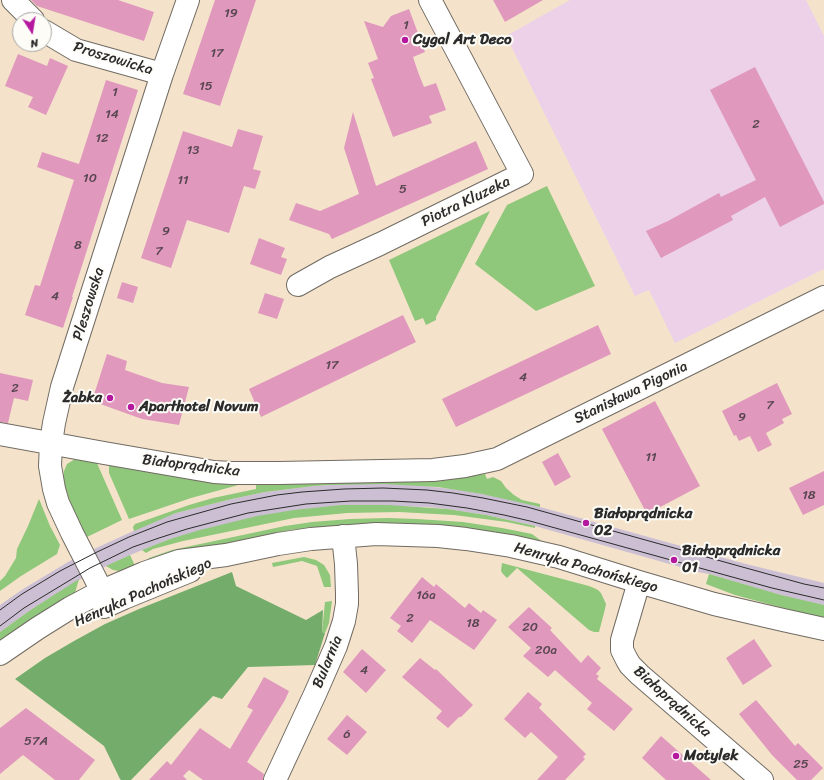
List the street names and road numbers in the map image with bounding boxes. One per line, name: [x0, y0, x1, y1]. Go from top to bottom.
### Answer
street label: Proszowicka: [71, 38, 155, 80]
street label: Piotra Kluzeka: [419, 173, 513, 231]
street label: Pleszowska: [69, 265, 109, 343]
street label: Stanisława Pigonia: [571, 358, 691, 428]
street label: Białoprądnicka: [141, 451, 241, 481]
street label: Henryka Pachońskiego: [512, 539, 660, 597]
street label: Henryka Pachońskiego: [72, 555, 214, 631]
street label: Bularnia: [309, 633, 347, 691]
street label: Białoprądnicka: [629, 662, 715, 742]

